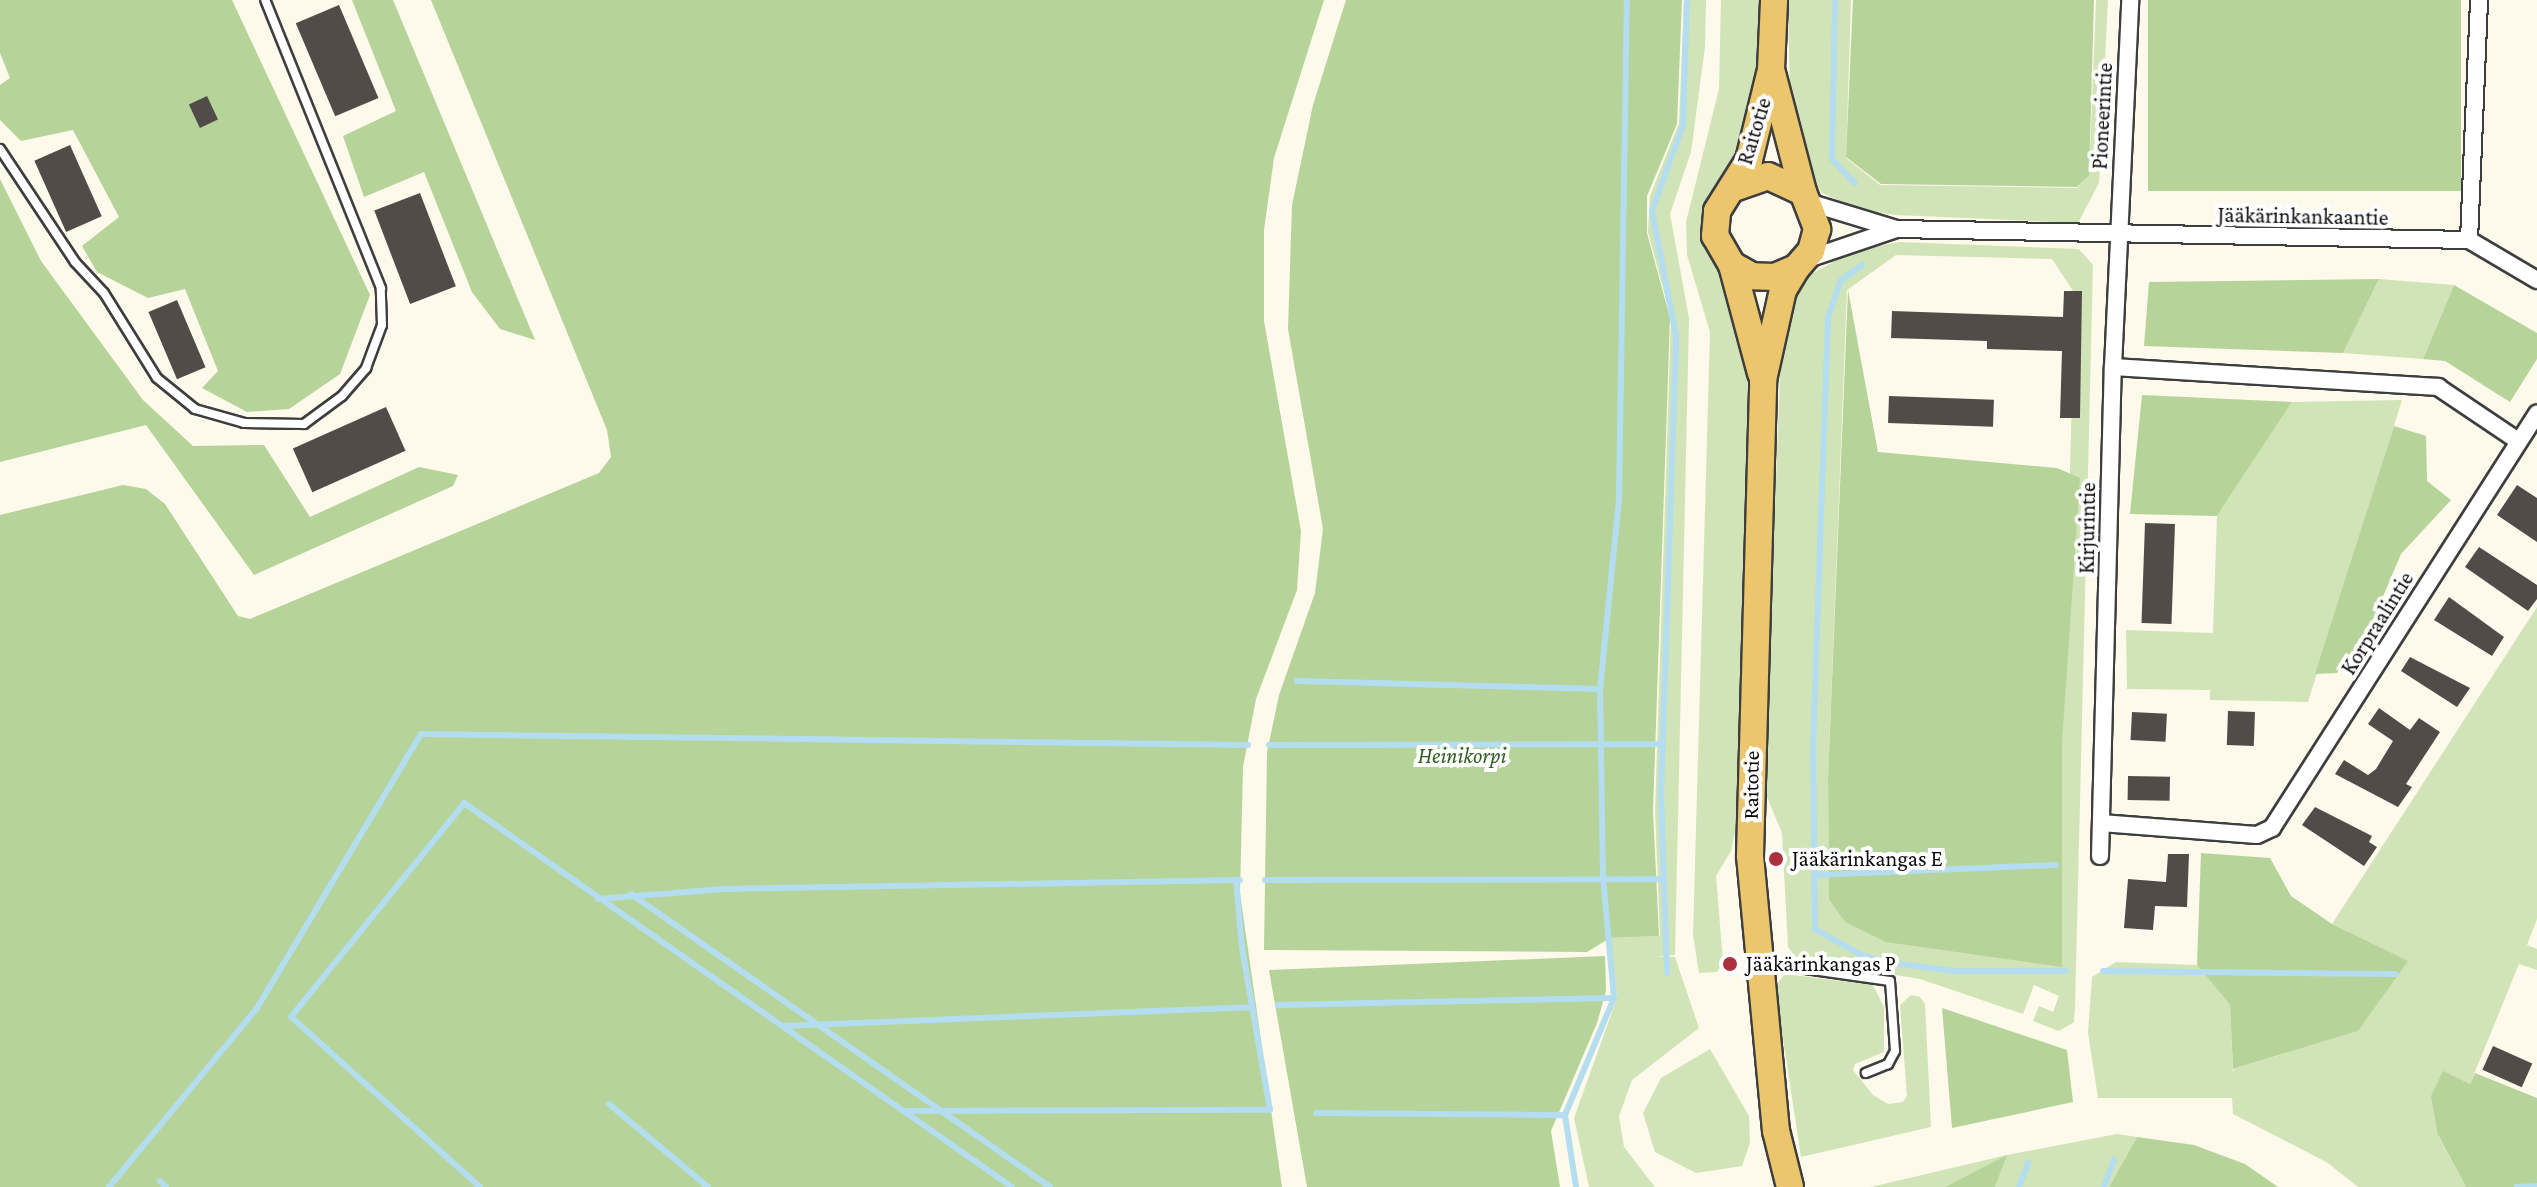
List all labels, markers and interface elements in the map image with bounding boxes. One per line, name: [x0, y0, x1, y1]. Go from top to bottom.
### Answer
street label: Pioneerintie: [2086, 62, 2118, 170]
street label: Raitotie: [1731, 94, 1777, 168]
street label: Jääkärinkankaantie: [2218, 201, 2388, 231]
street label: Kirjurintie: [2073, 482, 2101, 574]
street label: Korpraalintie: [2335, 567, 2419, 679]
park label: Heinikorpi: [1418, 743, 1506, 769]
street label: Raitotie: [1737, 750, 1765, 820]
place label: Jääkärinkangas E: [1792, 846, 1943, 872]
marker: Jääkärinkangas E: [1767, 850, 1785, 868]
place label: Jääkärinkangas P: [1746, 951, 1896, 977]
marker: Jääkärinkangas P: [1721, 955, 1739, 973]

